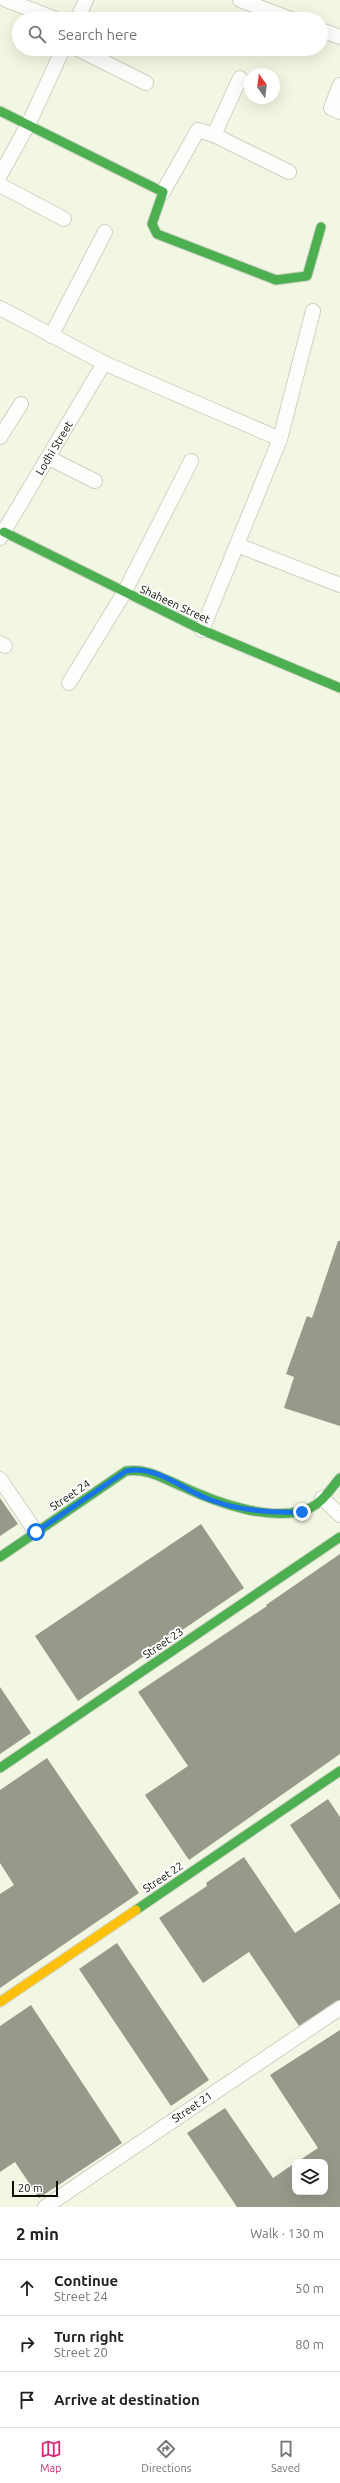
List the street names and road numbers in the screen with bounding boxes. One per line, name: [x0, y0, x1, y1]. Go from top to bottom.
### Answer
street label: Lodhi Street: [33, 418, 75, 477]
street label: Shaheen Street: [138, 583, 212, 626]
street label: Street 24: [48, 1477, 92, 1513]
street label: Street 23: [141, 1625, 185, 1661]
street label: Street 22: [141, 1859, 185, 1895]
street label: Street 21: [170, 2089, 214, 2125]

